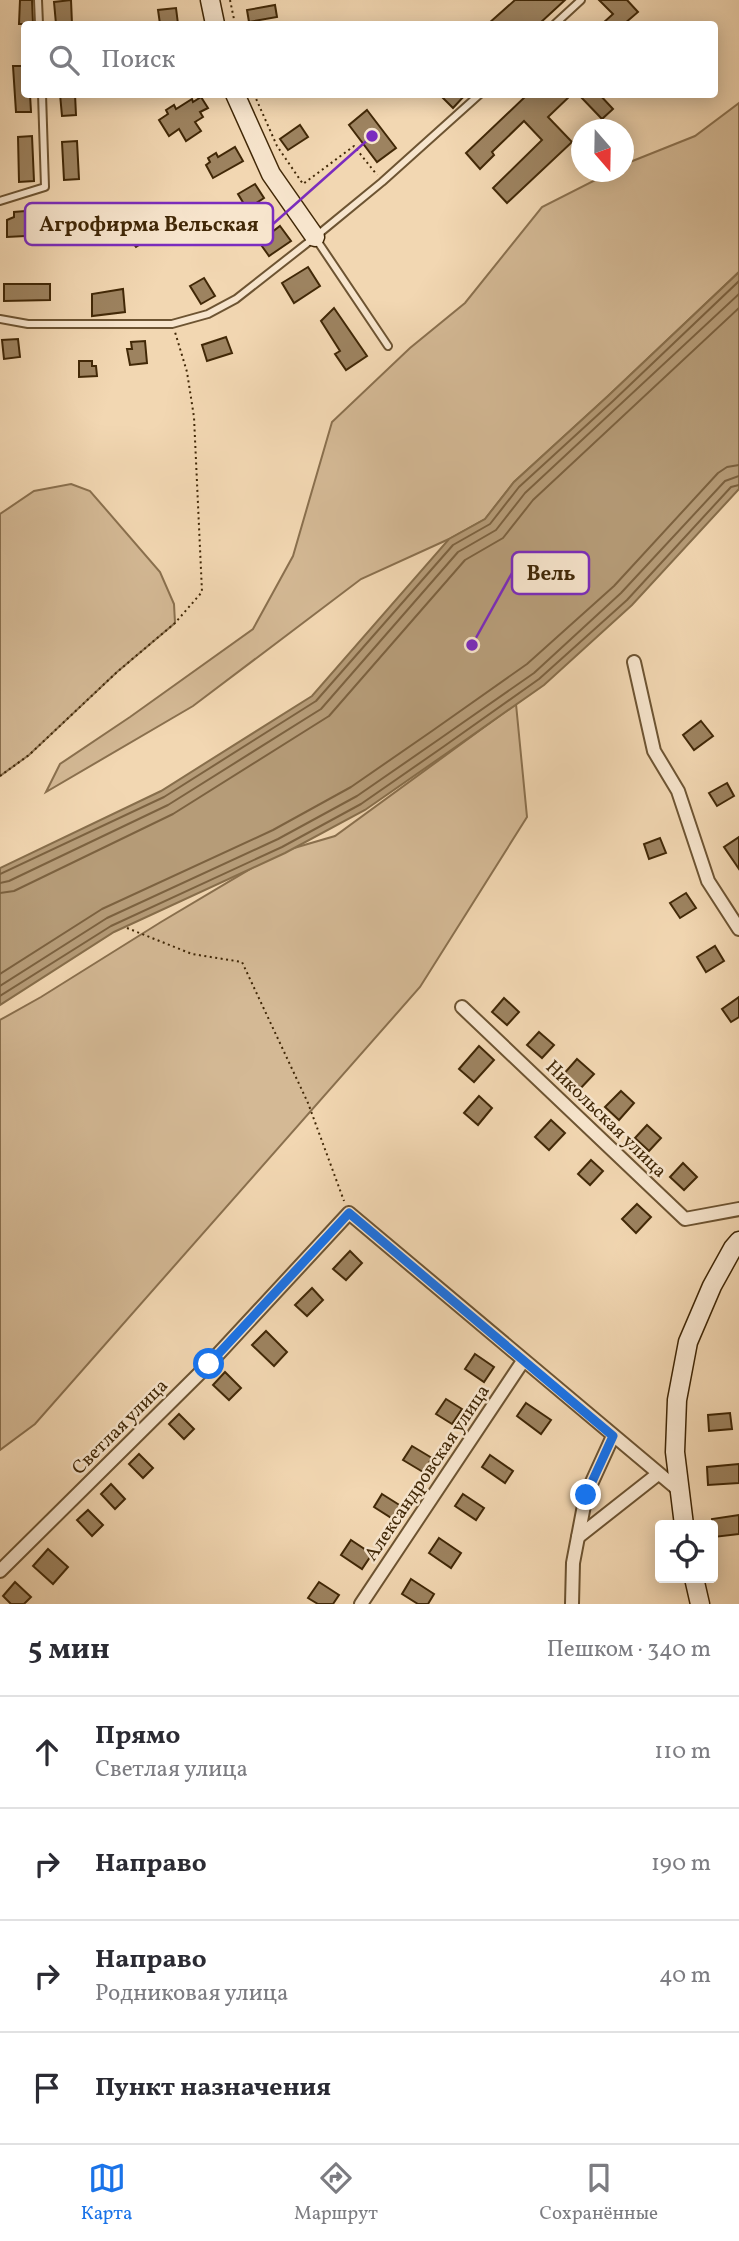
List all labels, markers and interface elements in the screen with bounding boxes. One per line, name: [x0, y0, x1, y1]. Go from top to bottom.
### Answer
search box: [21, 21, 718, 98]
icon: search: [45, 41, 83, 79]
text: Поиск: [101, 42, 175, 78]
north arrow: [571, 119, 634, 182]
callout: Агрофирма Вельская: [25, 203, 273, 245]
text: Агрофирма Вельская: [39, 211, 259, 240]
callout: Вель: [512, 552, 589, 594]
text: Вель: [526, 560, 576, 589]
street label: Никольская улица: [539, 1055, 672, 1184]
route start: [193, 1348, 224, 1379]
street label: Светлая улица: [67, 1374, 174, 1481]
street label: Александровская улица: [359, 1380, 496, 1566]
route end: [570, 1479, 601, 1510]
map controls: [655, 1520, 718, 1583]
button: locate: [655, 1520, 718, 1583]
text: 5 мин: [28, 1629, 110, 1671]
text: Пешком · 340 m: [547, 1634, 711, 1666]
text: Прямо: [95, 1718, 180, 1754]
icon: ahead: [28, 1733, 66, 1771]
text: 110 m: [654, 1736, 711, 1768]
text: Светлая улица: [95, 1754, 248, 1786]
icon: right: [28, 1845, 66, 1883]
text: Направо: [95, 1846, 207, 1882]
text: 190 m: [651, 1848, 711, 1880]
text: Направо: [95, 1942, 207, 1978]
icon: right: [28, 1957, 66, 1995]
text: 40 m: [659, 1960, 711, 1992]
text: Родниковая улица: [95, 1978, 288, 2010]
icon: arrive: [28, 2069, 66, 2107]
text: Пункт назначения: [95, 2070, 331, 2106]
tab: Карта: [81, 2159, 132, 2227]
tab: Маршрут: [294, 2159, 378, 2227]
tab: Сохранённые: [540, 2159, 658, 2227]

